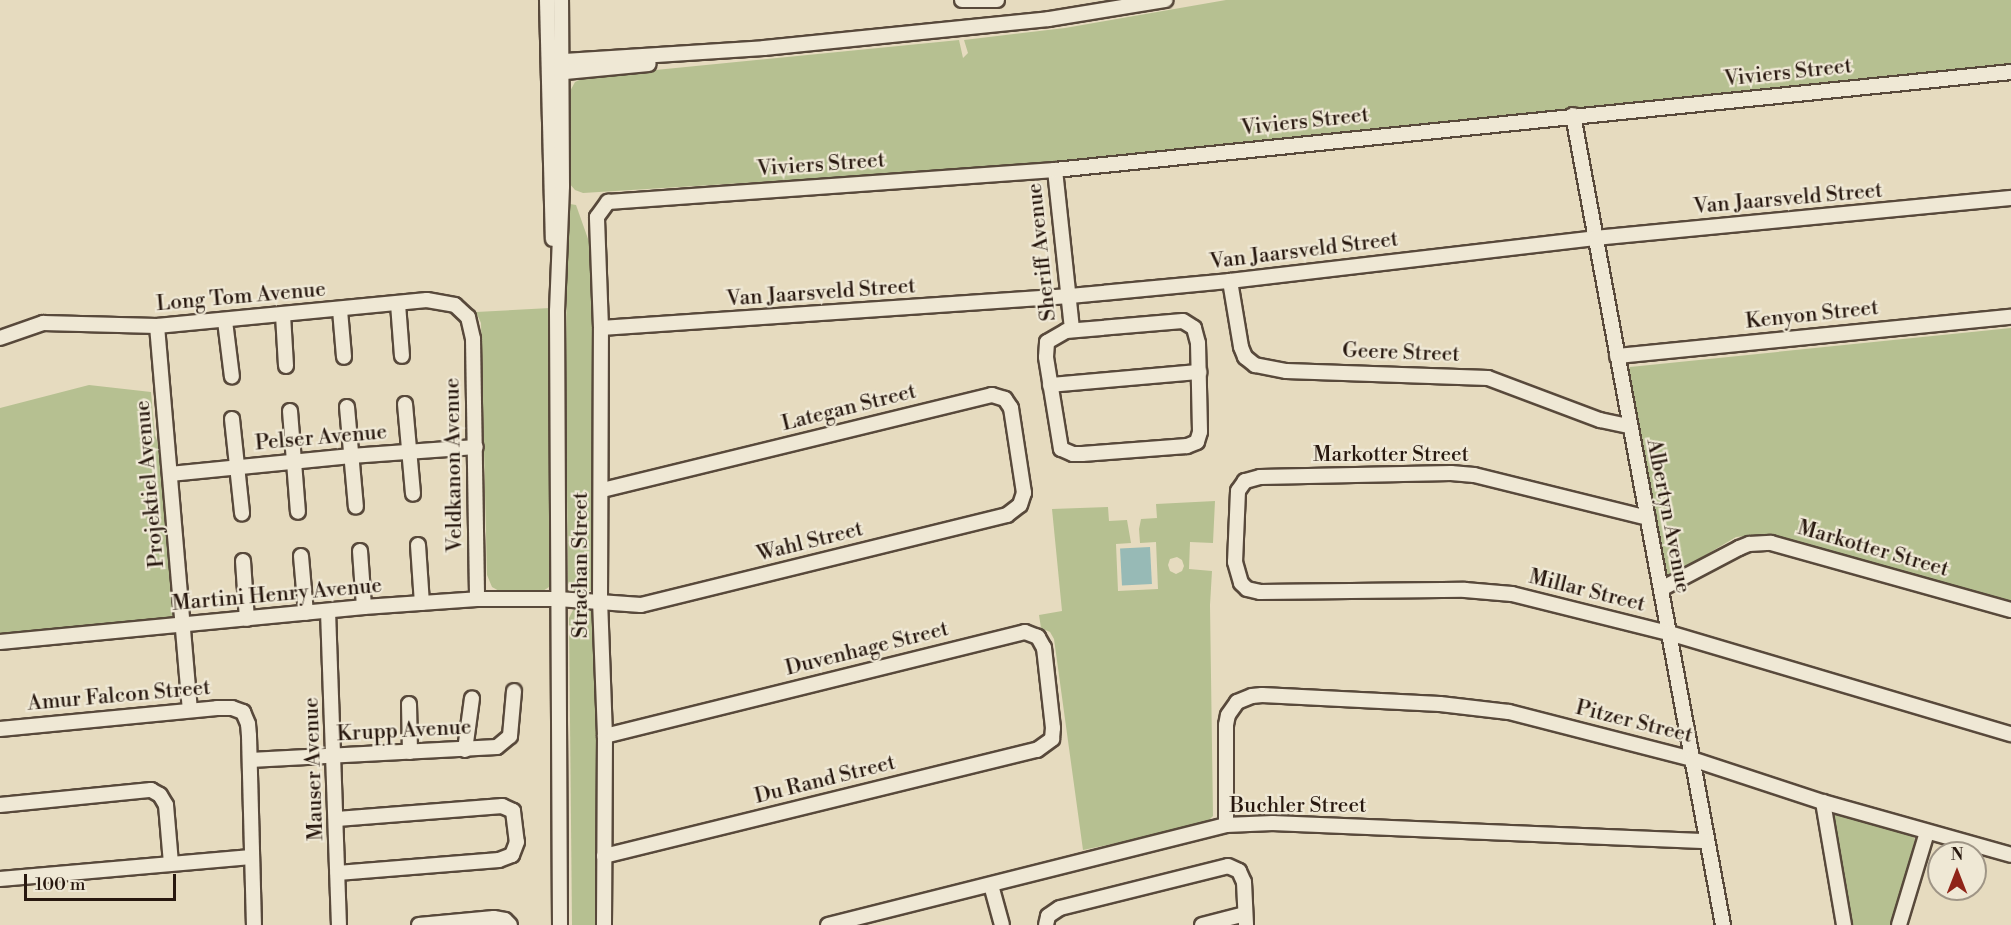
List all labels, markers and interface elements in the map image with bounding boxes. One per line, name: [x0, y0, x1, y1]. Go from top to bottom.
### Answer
street label: Viviers Street: [1723, 54, 1853, 92]
street label: Viviers Street: [1240, 103, 1370, 141]
street label: Viviers Street: [756, 148, 886, 182]
street label: Van Jaarsveld Street: [1692, 178, 1884, 220]
street label: Sheriff Avenue: [1022, 182, 1062, 322]
street label: Van Jaarsveld Street: [1208, 227, 1400, 275]
street label: Van Jaarsveld Street: [725, 274, 917, 312]
street label: Long Tom Avenue: [155, 277, 327, 317]
street label: Kenyon Street: [1744, 295, 1880, 335]
street label: Geere Street: [1342, 338, 1460, 368]
street label: Veldkanon Avenue: [440, 377, 468, 553]
street label: Lategan Street: [779, 379, 919, 437]
street label: Projektiel Avenue: [130, 399, 170, 569]
street label: Pelser Avenue: [254, 420, 388, 456]
street label: Albertyn Avenue: [1641, 437, 1695, 595]
street label: Markotter Street: [1313, 442, 1469, 468]
street label: Strachan Street: [568, 492, 594, 638]
street label: Markotter Street: [1795, 515, 1951, 583]
street label: Wahl Street: [754, 517, 866, 567]
street label: Millar Street: [1526, 564, 1648, 618]
street label: Martini Henry Avenue: [171, 573, 383, 617]
street label: Duvenhage Street: [783, 617, 951, 681]
street label: Amur Falcon Street: [26, 675, 212, 717]
street label: Pitzer Street: [1573, 695, 1695, 749]
street label: Mauser Avenue: [299, 697, 329, 841]
street label: Krupp Avenue: [336, 715, 472, 747]
street label: Du Rand Street: [752, 750, 898, 810]
street label: Buchler Street: [1230, 793, 1366, 819]
north arrow: [1927, 841, 1987, 901]
text: N: [1951, 845, 1963, 865]
scale bar: [27, 862, 178, 900]
text: 100 m: [35, 873, 86, 896]

